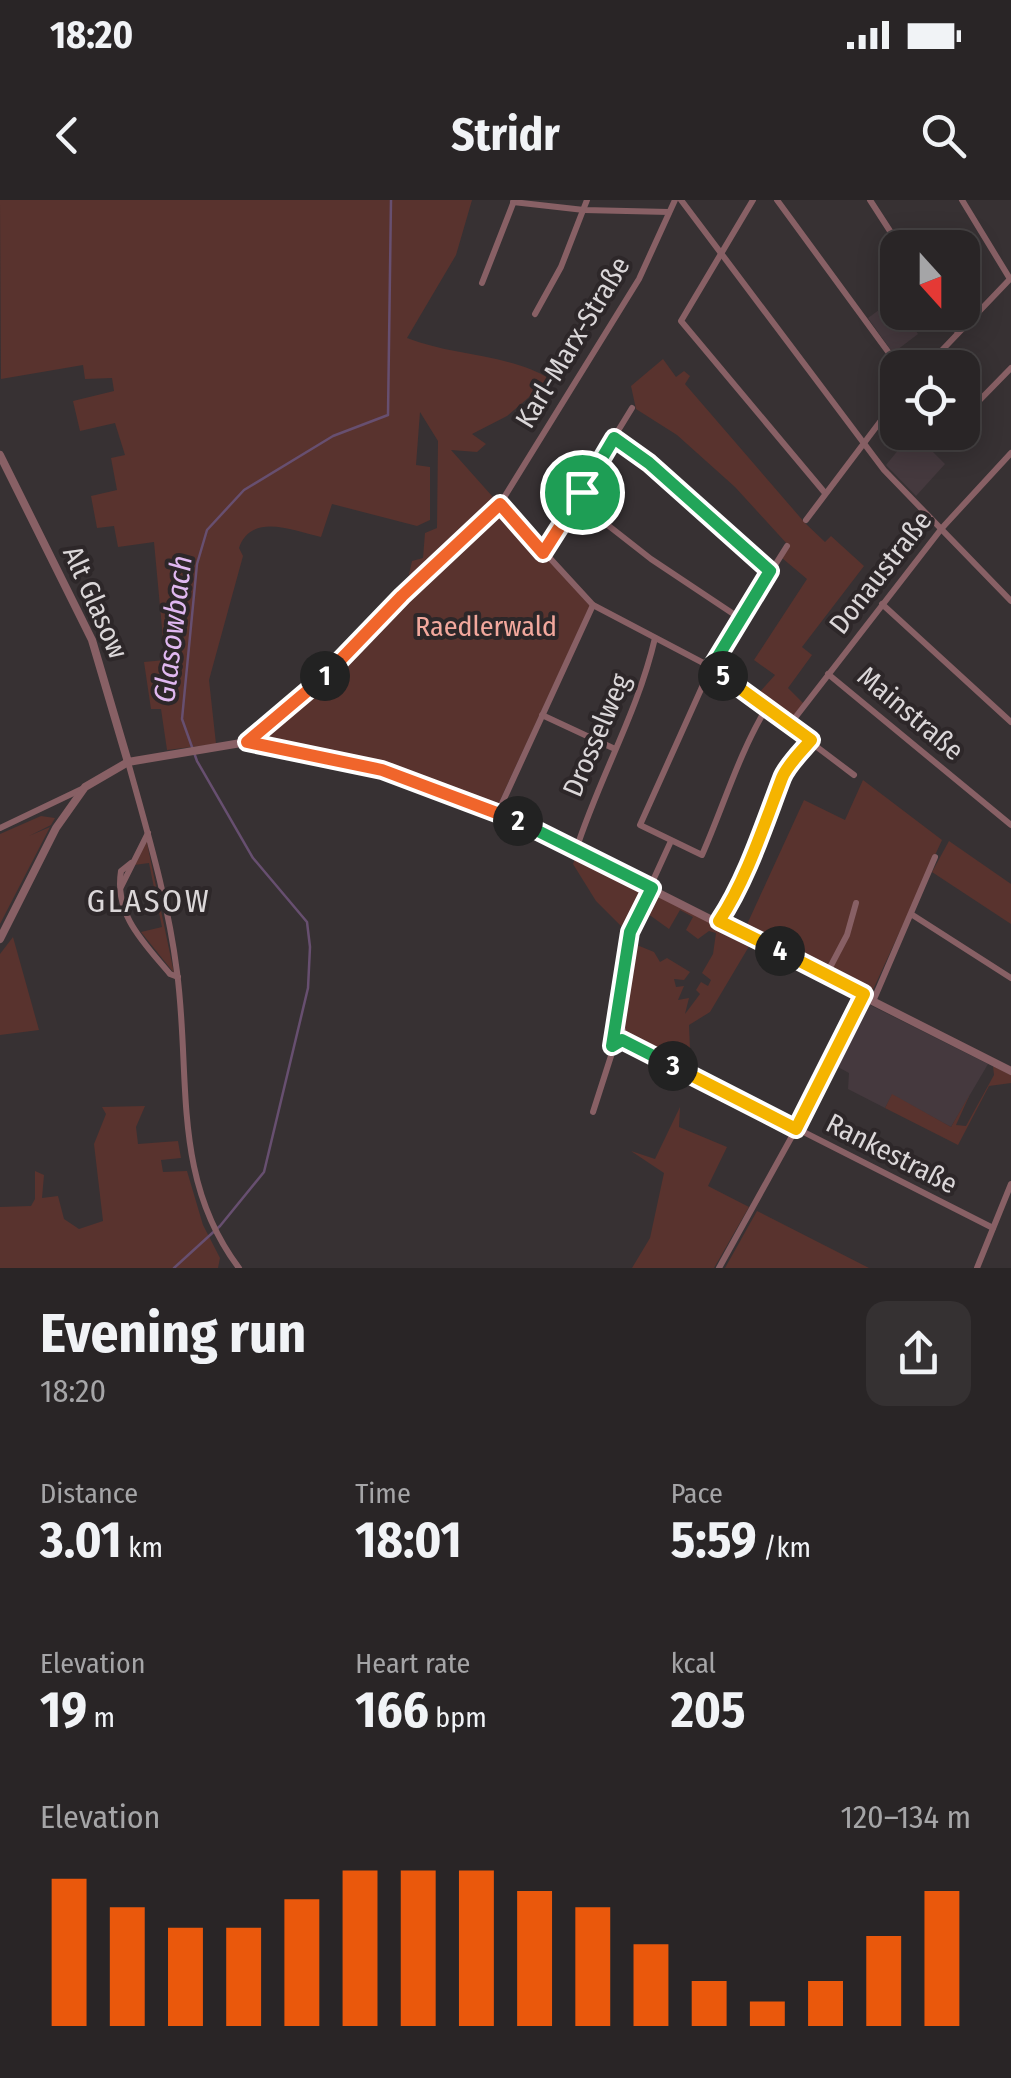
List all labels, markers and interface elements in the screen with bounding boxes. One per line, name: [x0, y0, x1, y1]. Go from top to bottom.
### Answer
text: 18:20: [50, 12, 133, 58]
icon: back: [40, 108, 95, 163]
text: Stridr: [451, 108, 560, 162]
icon: search: [916, 108, 971, 163]
north arrow: [880, 230, 980, 330]
map controls: [880, 230, 980, 450]
street label: Karl-Marx-Straße: [508, 251, 637, 434]
button: locate: [880, 350, 980, 450]
pin: [540, 450, 625, 535]
icon: arrive: [555, 465, 610, 520]
street label: Donaustraße: [822, 504, 939, 640]
street label: Alt Glasow: [56, 541, 135, 664]
water label: Glasowbach: [146, 553, 200, 705]
park label: Raedlerwald: [415, 610, 557, 643]
pin: 1: [300, 651, 350, 701]
pin: 5: [698, 651, 748, 701]
text: 1: [319, 659, 331, 692]
text: 5: [716, 659, 730, 692]
street label: Mainstraße: [851, 660, 970, 767]
street label: Drosselweg: [556, 668, 637, 802]
pin: 2: [493, 796, 543, 846]
text: 2: [512, 804, 524, 837]
district label: GLASOW: [87, 882, 211, 920]
pin: 4: [755, 926, 805, 976]
text: 4: [773, 934, 787, 967]
pin: 3: [648, 1041, 698, 1091]
text: 3: [666, 1049, 680, 1082]
street label: Rankestraße: [821, 1106, 963, 1201]
text: Evening run: [40, 1301, 306, 1367]
button: share: [866, 1301, 971, 1406]
text: 18:20: [40, 1372, 106, 1410]
text: Distance: [40, 1477, 138, 1510]
text: Time: [355, 1477, 411, 1510]
text: Pace: [671, 1477, 723, 1510]
text: 3.01: [40, 1510, 122, 1570]
text: 18:01: [355, 1510, 462, 1570]
text: 5:59: [671, 1510, 757, 1570]
text: km: [122, 1531, 163, 1564]
text: /km: [757, 1531, 811, 1564]
text: Elevation: [40, 1647, 145, 1680]
text: Heart rate: [355, 1647, 470, 1680]
text: kcal: [671, 1647, 716, 1680]
text: 19: [40, 1680, 87, 1740]
text: 166: [355, 1680, 429, 1740]
text: 205: [671, 1680, 746, 1740]
text: m: [87, 1701, 115, 1734]
text: bpm: [429, 1701, 487, 1734]
text: Elevation: [40, 1798, 160, 1836]
text: 120–134 m: [840, 1798, 971, 1836]

